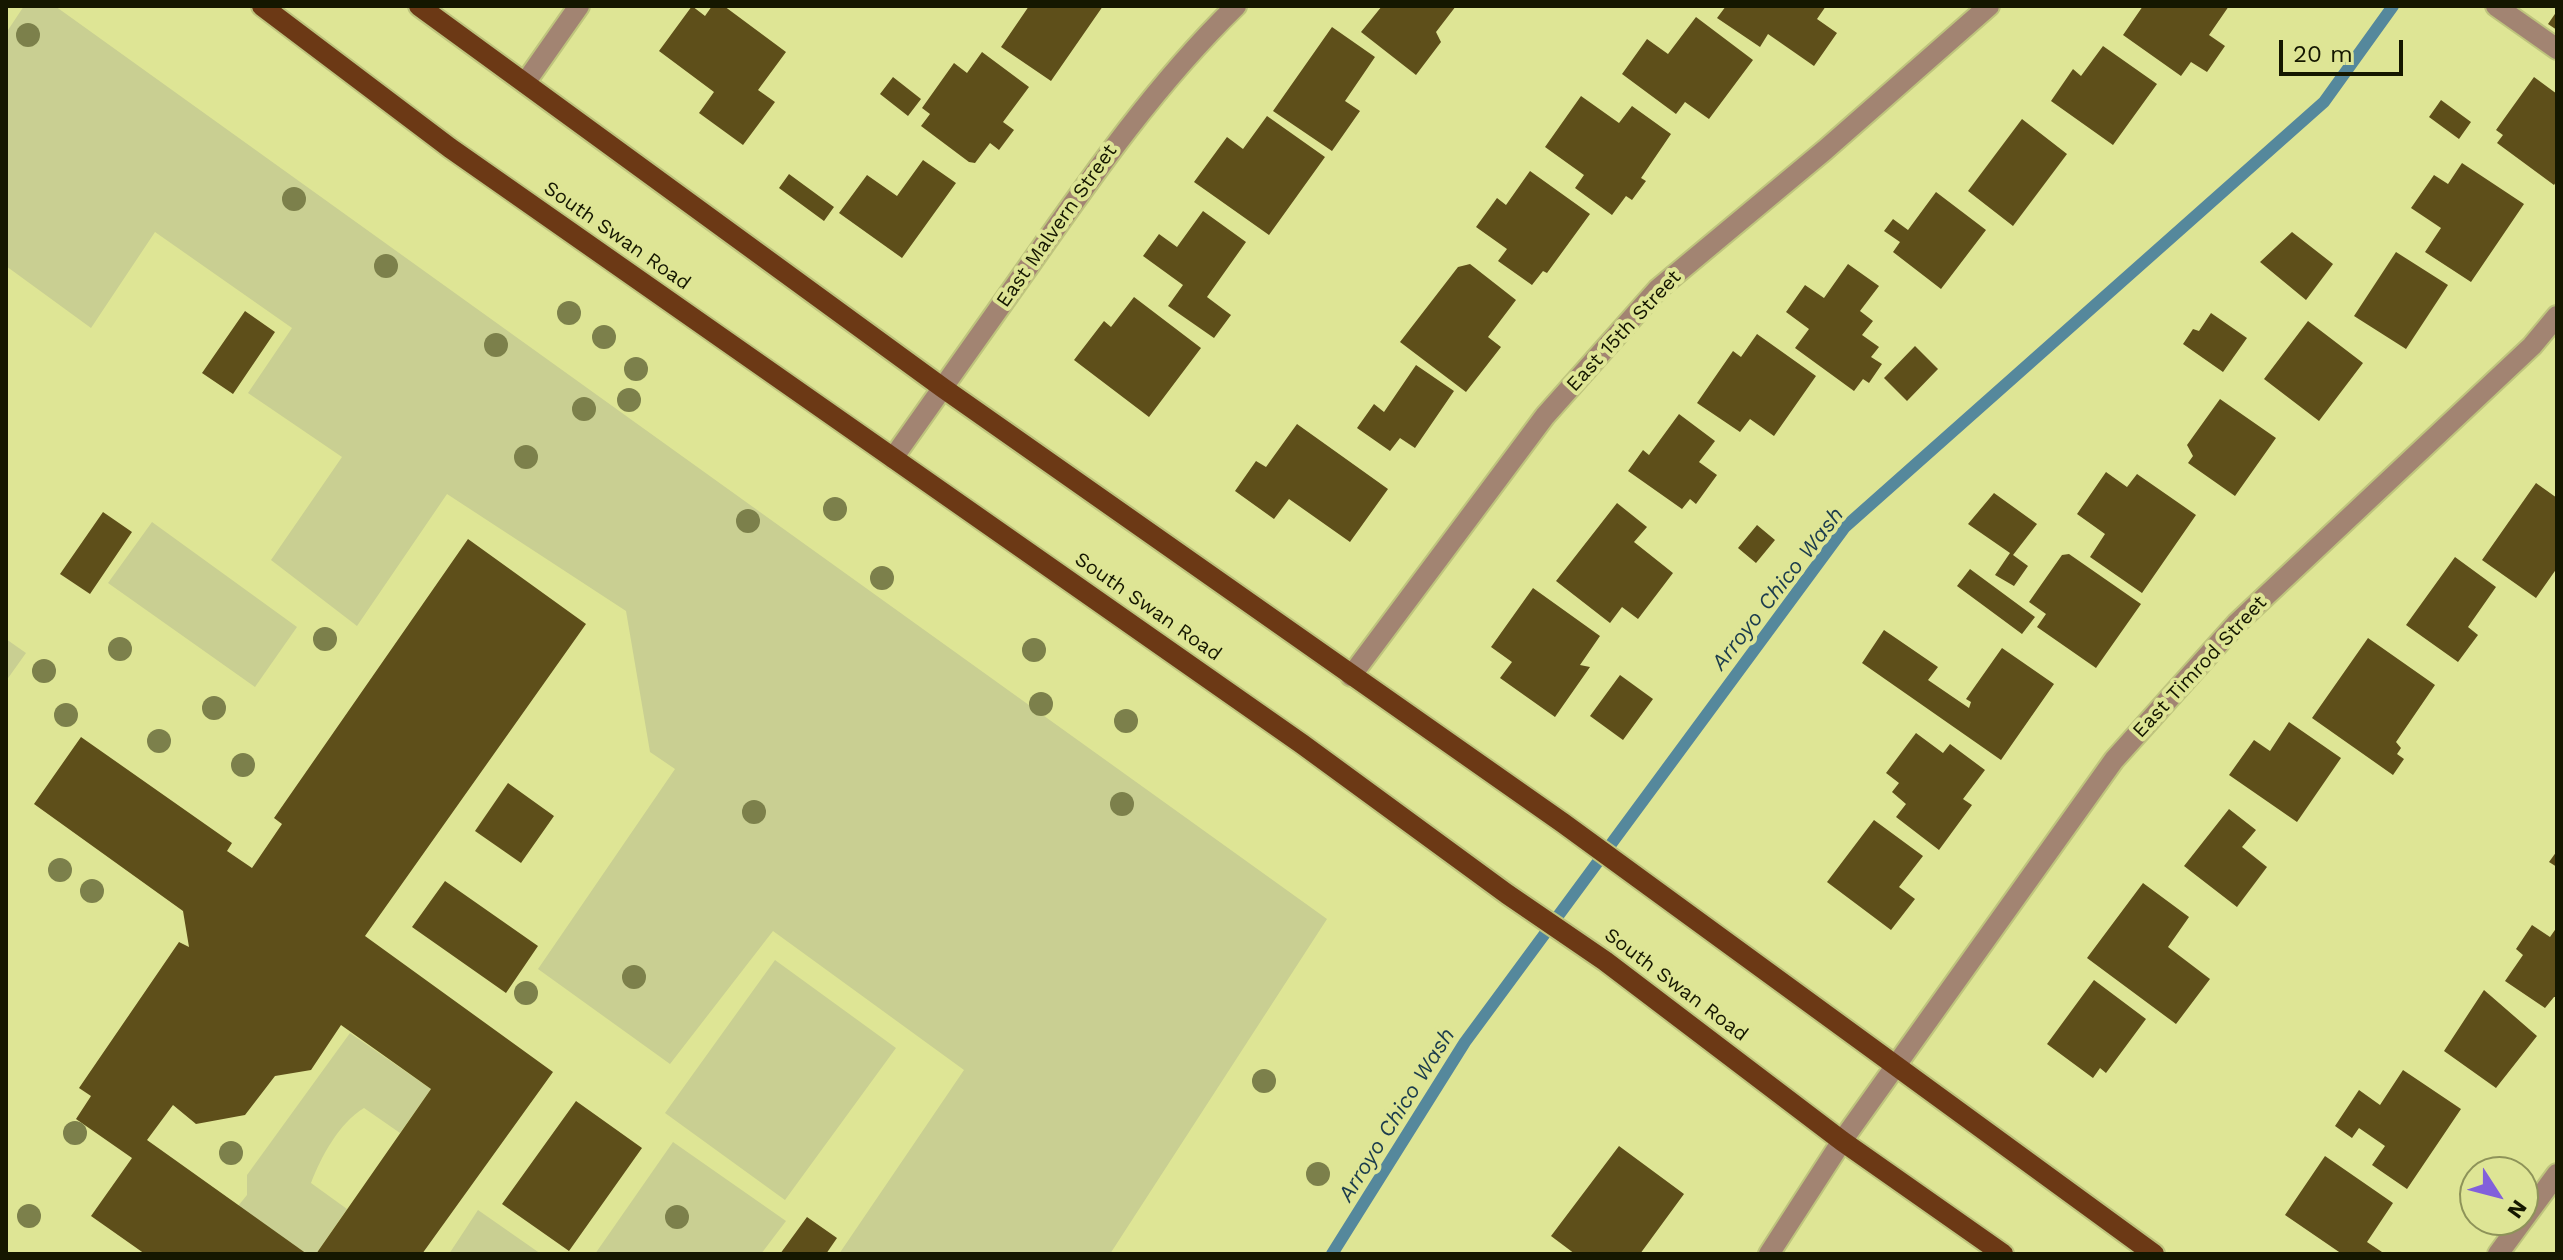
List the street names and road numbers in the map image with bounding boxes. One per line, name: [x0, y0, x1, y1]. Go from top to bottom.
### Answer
street label: East Malvern Street: [992, 140, 1122, 312]
street label: South Swan Road: [539, 176, 695, 296]
street label: East 15th Street: [1562, 265, 1686, 397]
street label: South Swan Road: [1070, 547, 1226, 667]
street label: East Timrod Street: [2128, 591, 2272, 743]
street label: South Swan Road: [1600, 923, 1752, 1047]

